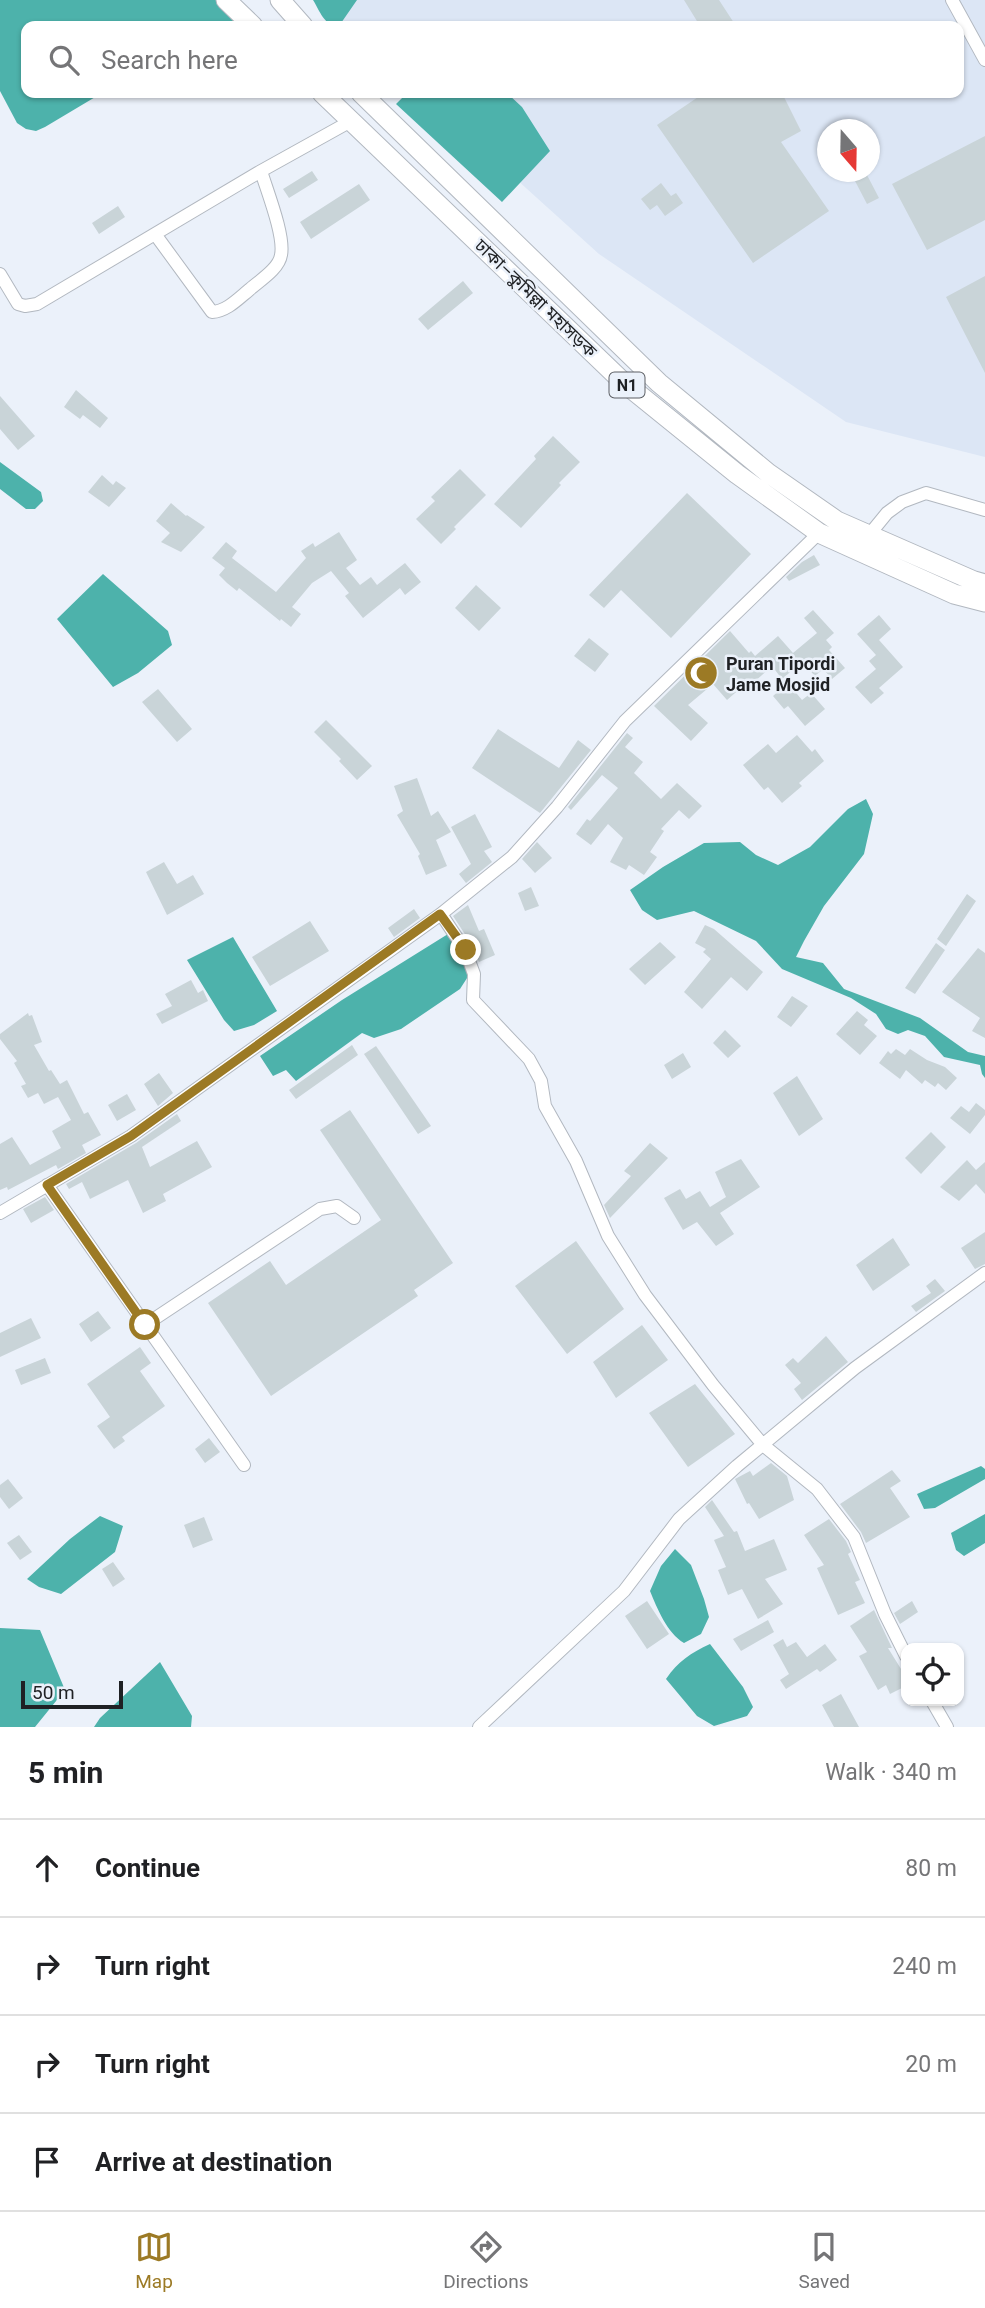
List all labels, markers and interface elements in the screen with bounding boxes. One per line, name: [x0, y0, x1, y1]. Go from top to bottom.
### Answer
search box: [21, 21, 964, 98]
icon: search: [45, 41, 83, 79]
text: Search here: [101, 45, 238, 75]
north arrow: [817, 119, 880, 182]
street label: ঢাকা–কুমিল্লা মহাসড়ক: [469, 234, 602, 363]
road number: N1: [610, 372, 644, 398]
place label: Puran Tipordi Jame Mosjid: [726, 653, 835, 695]
mosque icon: Puran Tipordi Jame Mosjid: [682, 654, 720, 692]
route end: [450, 934, 481, 965]
route start: [129, 1309, 160, 1340]
map controls: [901, 1643, 964, 1706]
button: locate: [901, 1643, 964, 1706]
scale bar: [21, 1678, 122, 1710]
text: 50 m: [32, 1681, 75, 1704]
text: 5 min: [28, 1755, 103, 1790]
text: Walk · 340 m: [825, 1759, 957, 1786]
icon: ahead: [28, 1849, 66, 1887]
text: Continue: [95, 1853, 200, 1883]
text: 80 m: [905, 1855, 957, 1882]
icon: right: [28, 1947, 66, 1985]
text: Turn right: [95, 1951, 210, 1981]
text: 240 m: [892, 1953, 957, 1980]
icon: right: [28, 2045, 66, 2083]
text: Turn right: [95, 2049, 210, 2079]
text: 20 m: [905, 2051, 957, 2078]
icon: arrive: [28, 2143, 66, 2181]
text: Arrive at destination: [95, 2147, 332, 2177]
tab: Map: [135, 2228, 173, 2293]
tab: Directions: [443, 2228, 528, 2293]
tab: Saved: [799, 2228, 850, 2293]

